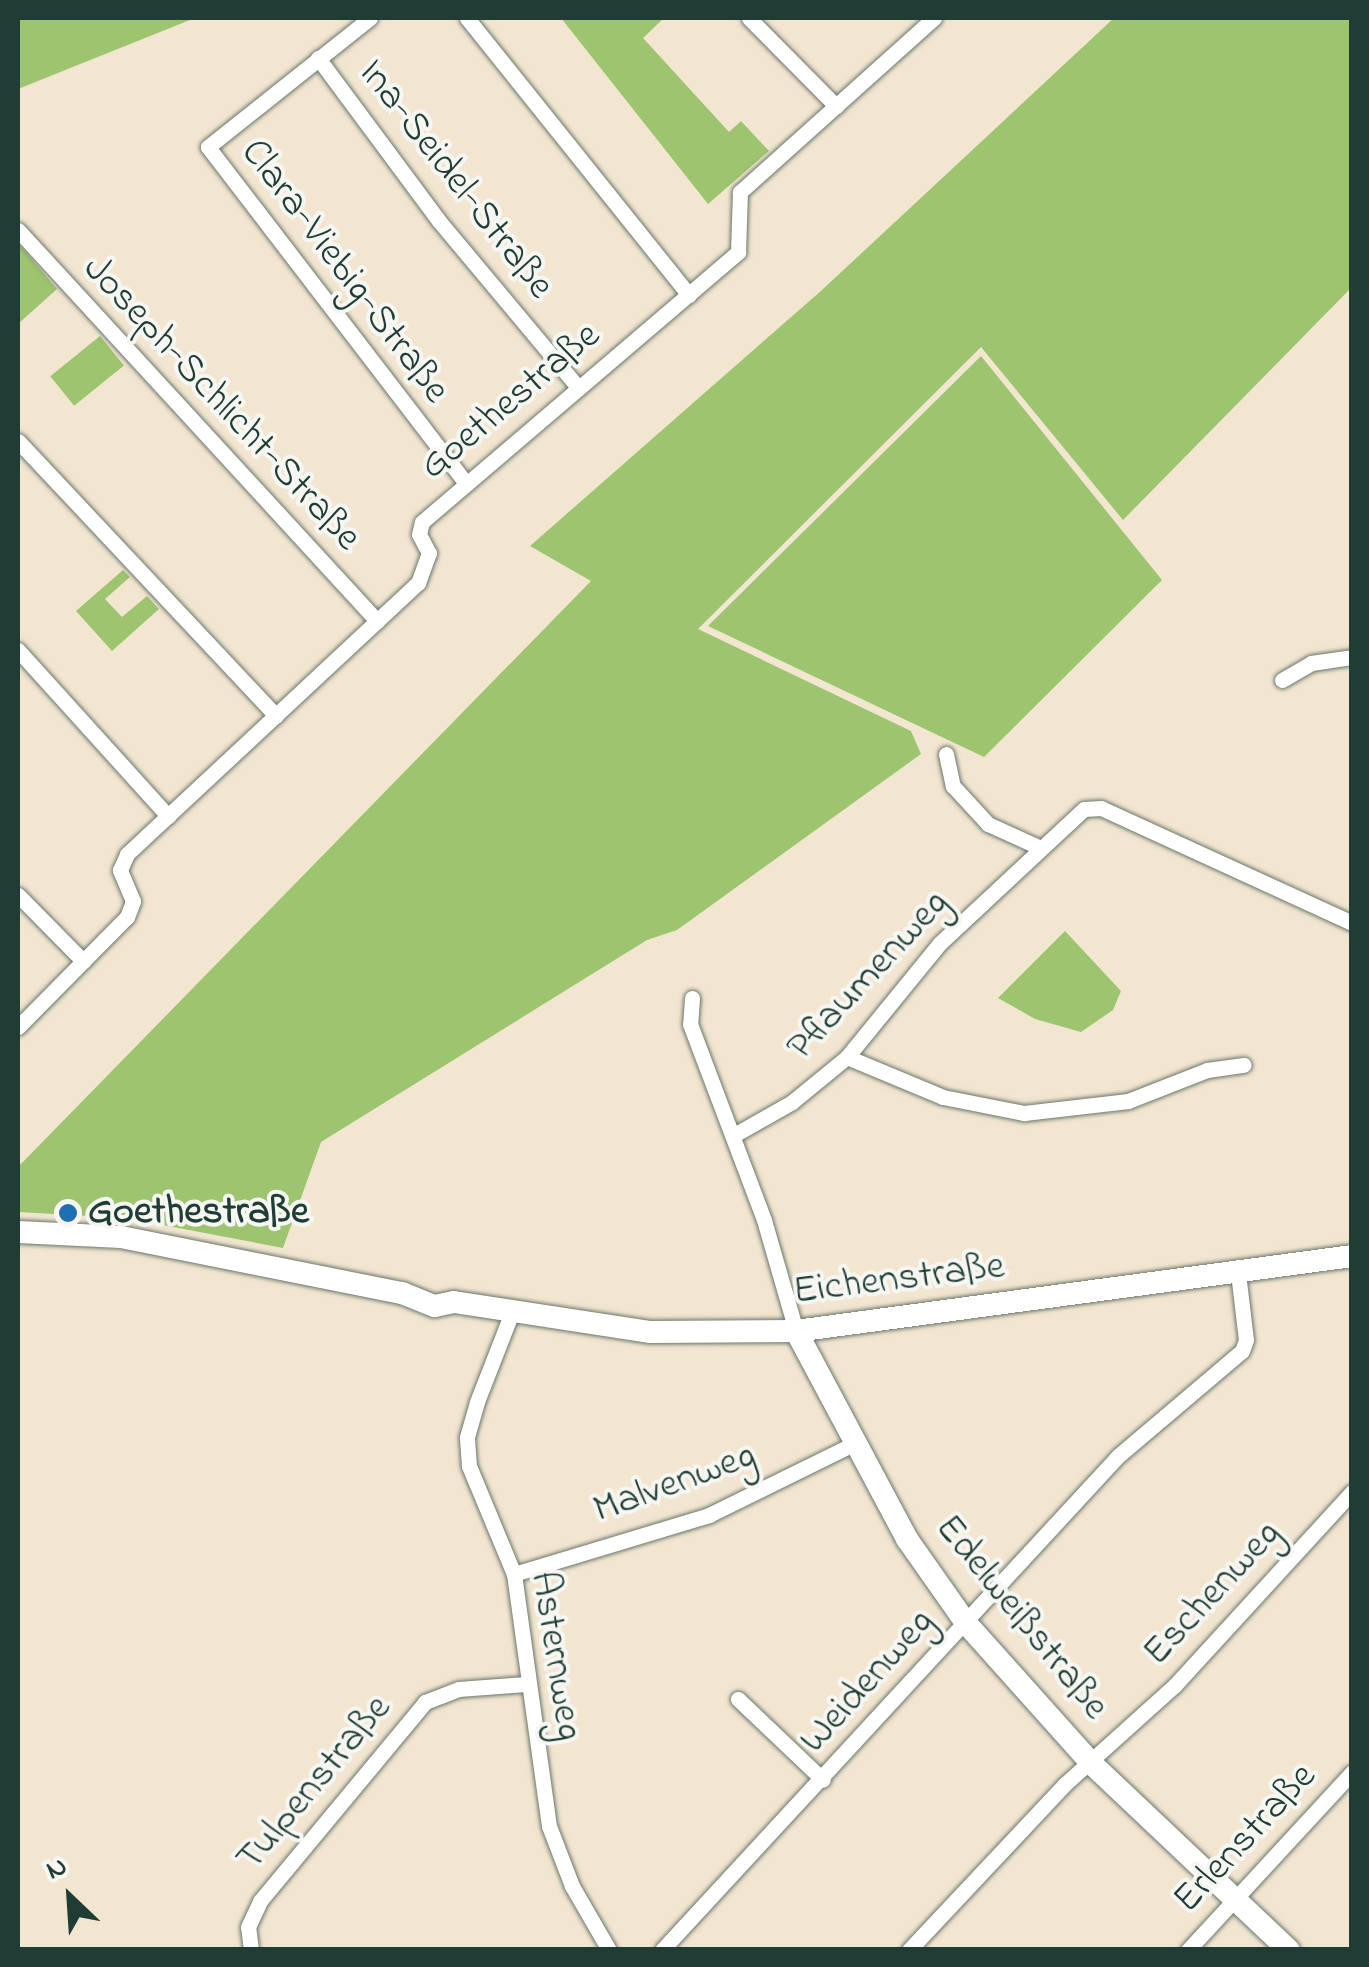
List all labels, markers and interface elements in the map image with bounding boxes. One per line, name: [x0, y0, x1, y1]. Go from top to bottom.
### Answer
street label: Ina-Seidel-Straße: [347, 51, 563, 309]
street label: Clara-Viebig-Straße: [229, 130, 459, 414]
street label: Joseph-Schlicht-Straße: [72, 246, 370, 562]
street label: Goethestraße: [411, 313, 611, 491]
street label: Pflaumenweg: [778, 881, 960, 1071]
place label: Goethestraße: [88, 1189, 309, 1237]
marker: Goethestraße: [57, 1202, 79, 1224]
street label: Eichenstraße: [791, 1243, 1007, 1317]
street label: Malvenweg: [587, 1433, 763, 1535]
street label: Edelweißstraße: [924, 1506, 1118, 1730]
street label: Eschenweg: [1134, 1511, 1292, 1677]
street label: Asternweg: [518, 1568, 592, 1744]
street label: Weidenweg: [790, 1600, 946, 1764]
street label: Tulpenstraße: [227, 1686, 403, 1882]
street label: Erlenstraße: [1164, 1754, 1328, 1924]
north arrow: [20, 1847, 120, 1947]
text: N: [40, 1847, 74, 1892]

